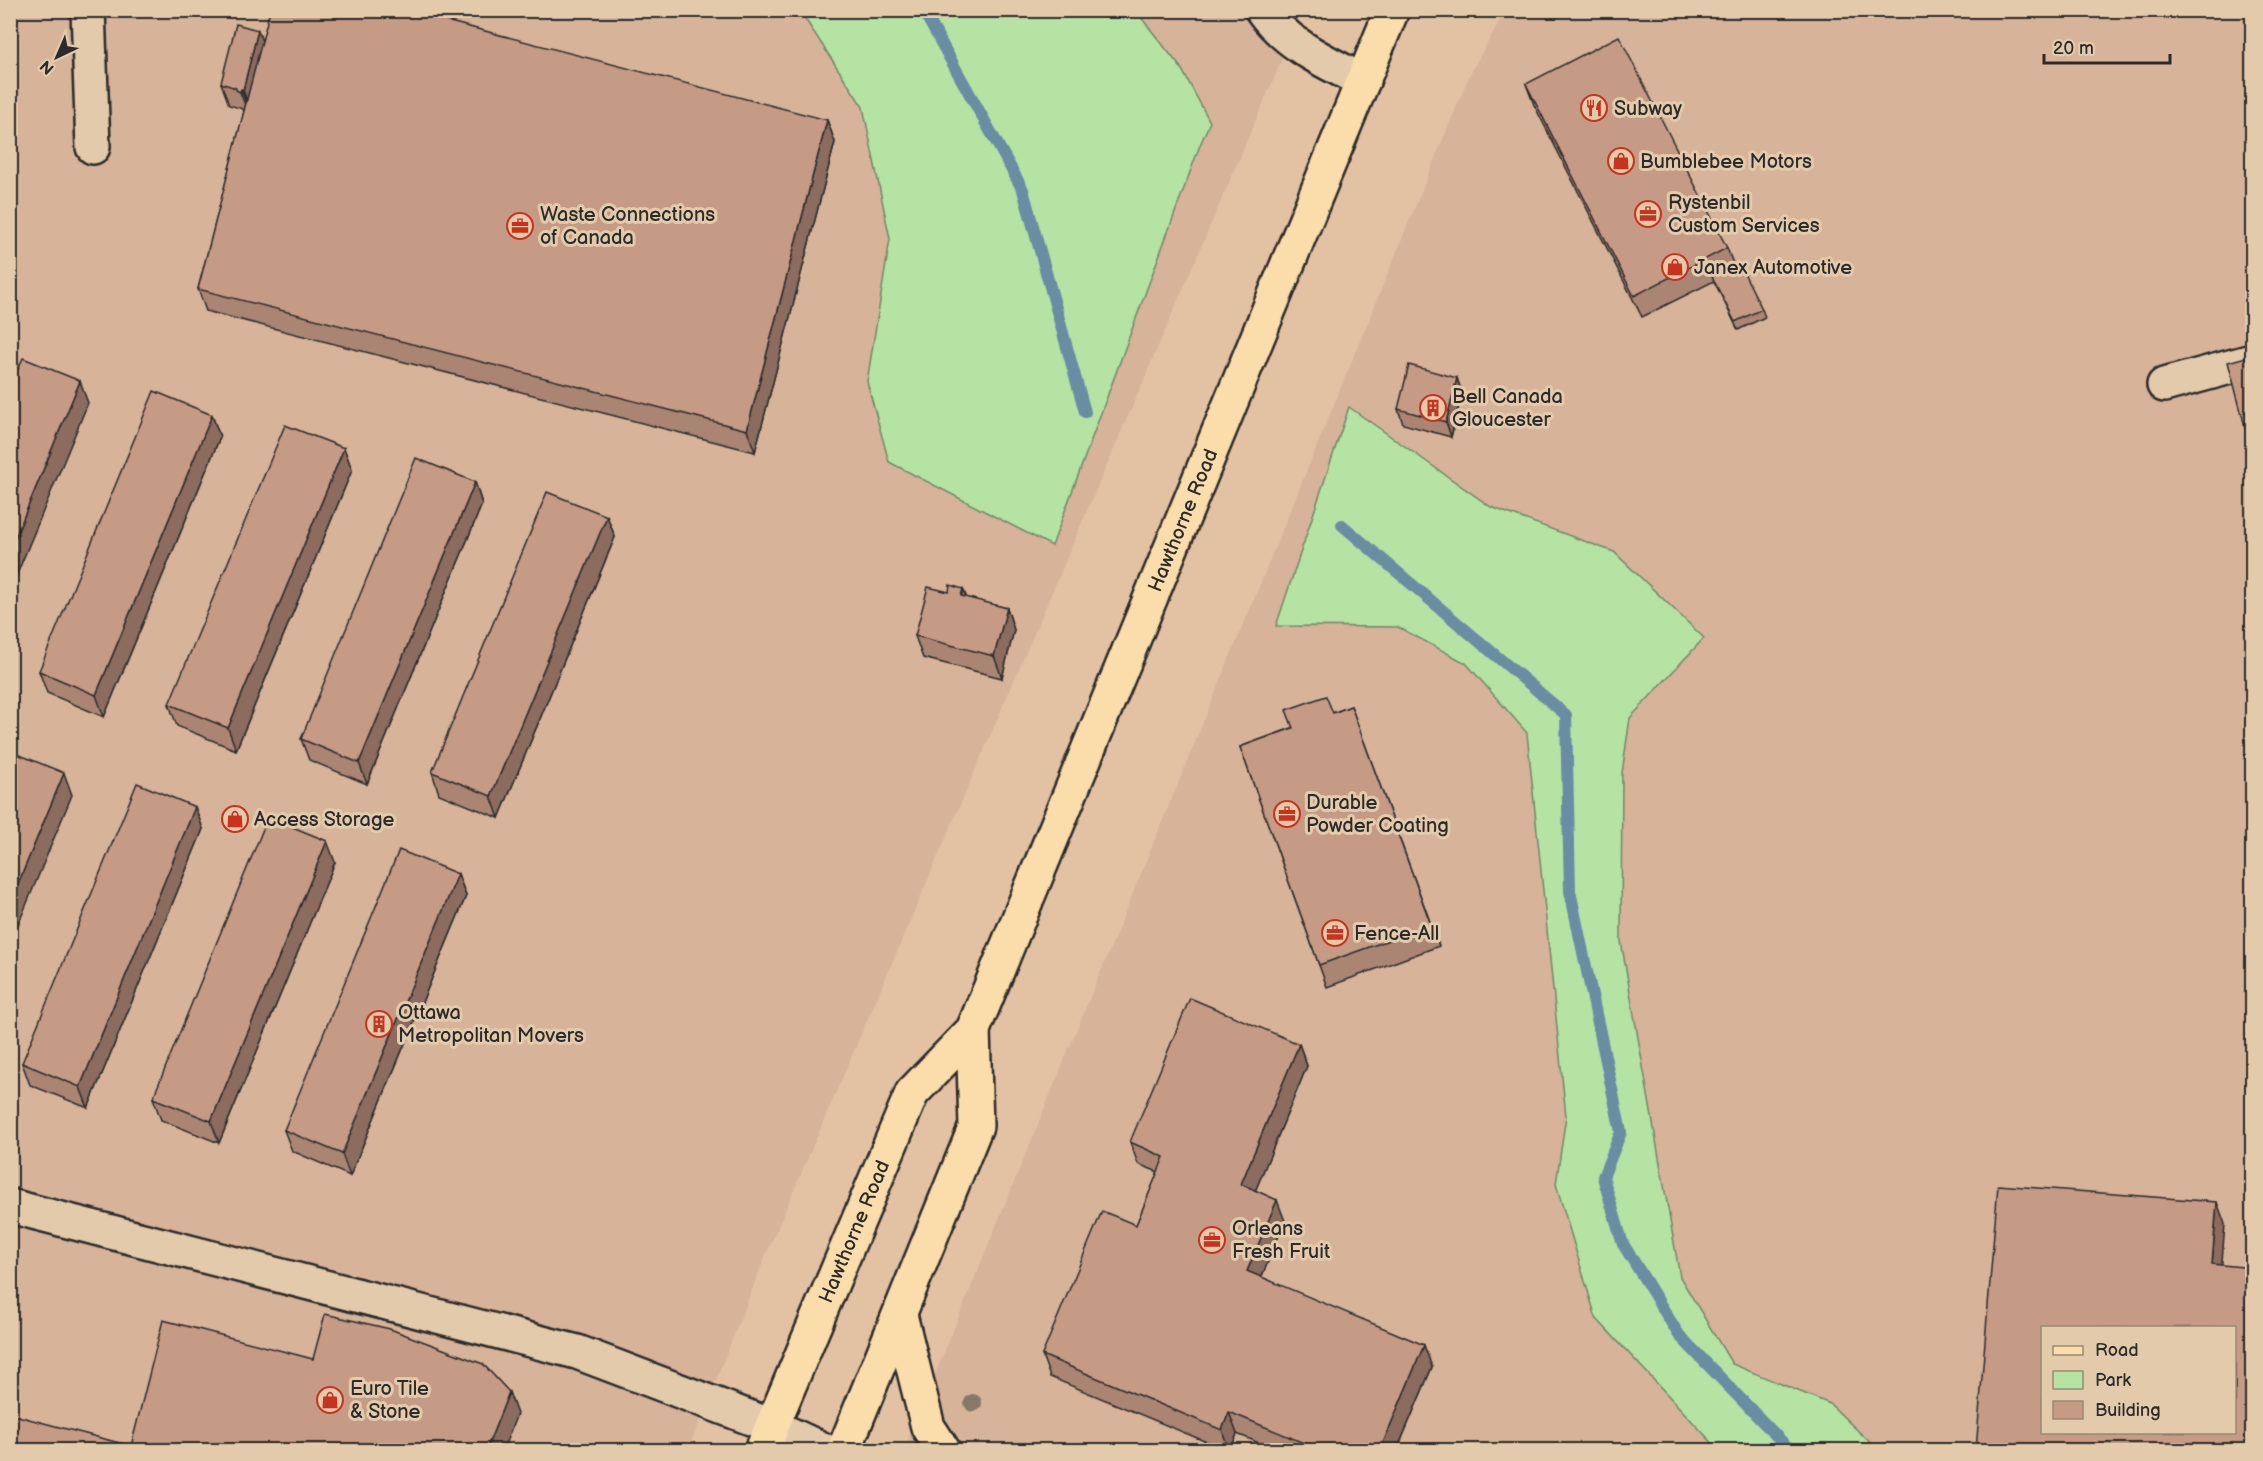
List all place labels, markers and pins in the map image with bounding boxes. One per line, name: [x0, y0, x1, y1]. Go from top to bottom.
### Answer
restaurant icon: Subway: [1579, 93, 1609, 123]
place label: Subway: [1614, 97, 1682, 121]
shop icon: Bumblebee Motors: [1606, 146, 1636, 176]
place label: Bumblebee Motors: [1640, 150, 1812, 174]
place label: Rystenbil Custom Services: [1668, 191, 1820, 238]
office icon: Rystenbil Custom Services: [1633, 199, 1663, 229]
place label: Waste Connections of Canada: [540, 203, 715, 250]
office icon: Waste Connections of Canada: [505, 211, 535, 241]
shop icon: Janex Automotive: [1660, 252, 1690, 282]
place label: Janex Automotive: [1694, 256, 1852, 280]
place label: Bell Canada Gloucester: [1452, 385, 1563, 432]
building icon: Bell Canada Gloucester: [1418, 393, 1448, 423]
place label: Durable Powder Coating: [1306, 791, 1449, 838]
office icon: Durable Powder Coating: [1272, 799, 1302, 829]
shop icon: Access Storage: [220, 804, 250, 834]
place label: Access Storage: [254, 808, 394, 832]
office icon: Fence-All: [1320, 918, 1350, 948]
place label: Fence-All: [1354, 922, 1439, 946]
place label: Ottawa Metropolitan Movers: [398, 1001, 584, 1048]
building icon: Ottawa Metropolitan Movers: [364, 1009, 394, 1039]
place label: Orleans Fresh Fruit: [1232, 1217, 1330, 1264]
office icon: Orleans Fresh Fruit: [1197, 1225, 1227, 1255]
place label: Euro Tile & Stone: [350, 1377, 429, 1424]
shop icon: Euro Tile & Stone: [315, 1385, 345, 1415]

